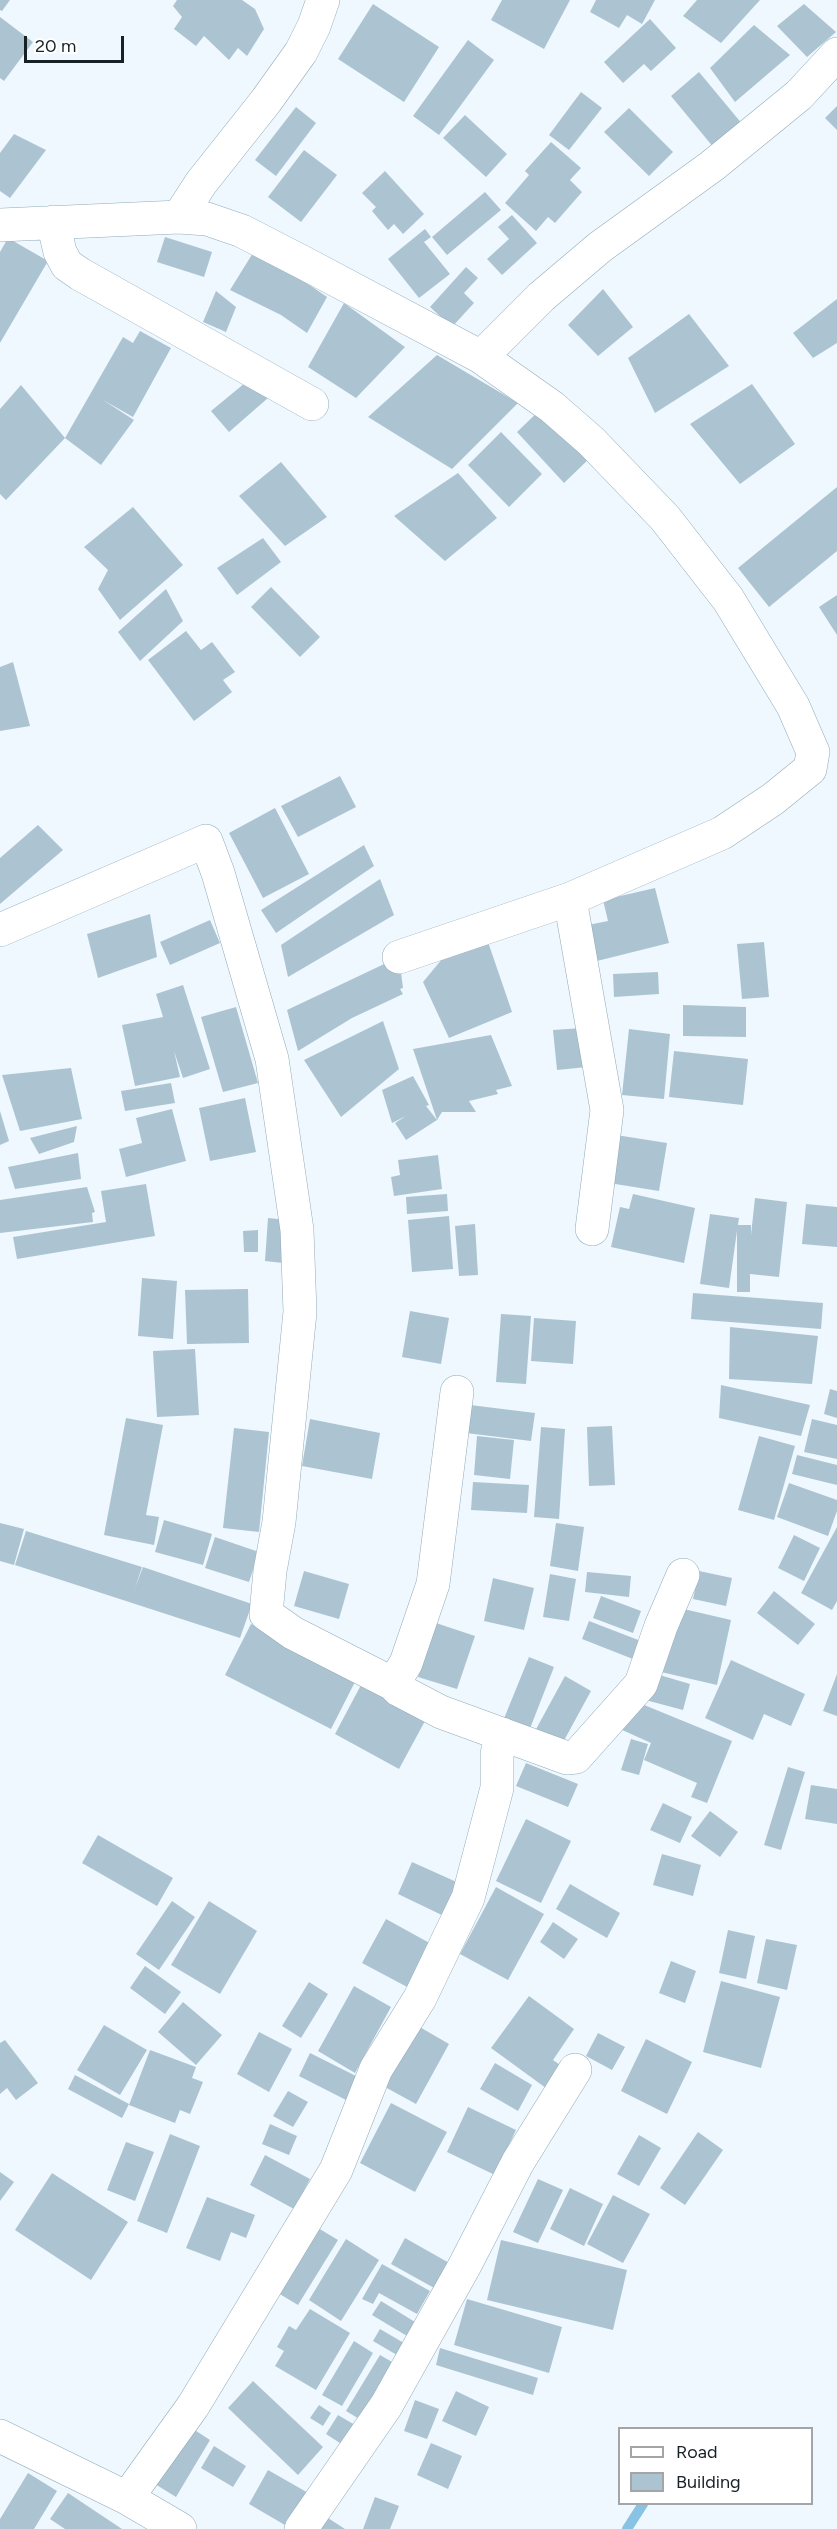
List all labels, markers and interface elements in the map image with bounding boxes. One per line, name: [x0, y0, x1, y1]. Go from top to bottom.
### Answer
scale bar: [27, 24, 128, 62]
text: 20 m: [35, 35, 76, 57]
legend: [618, 2427, 813, 2505]
text: Road: [676, 2441, 717, 2463]
text: Building: [676, 2471, 741, 2493]

